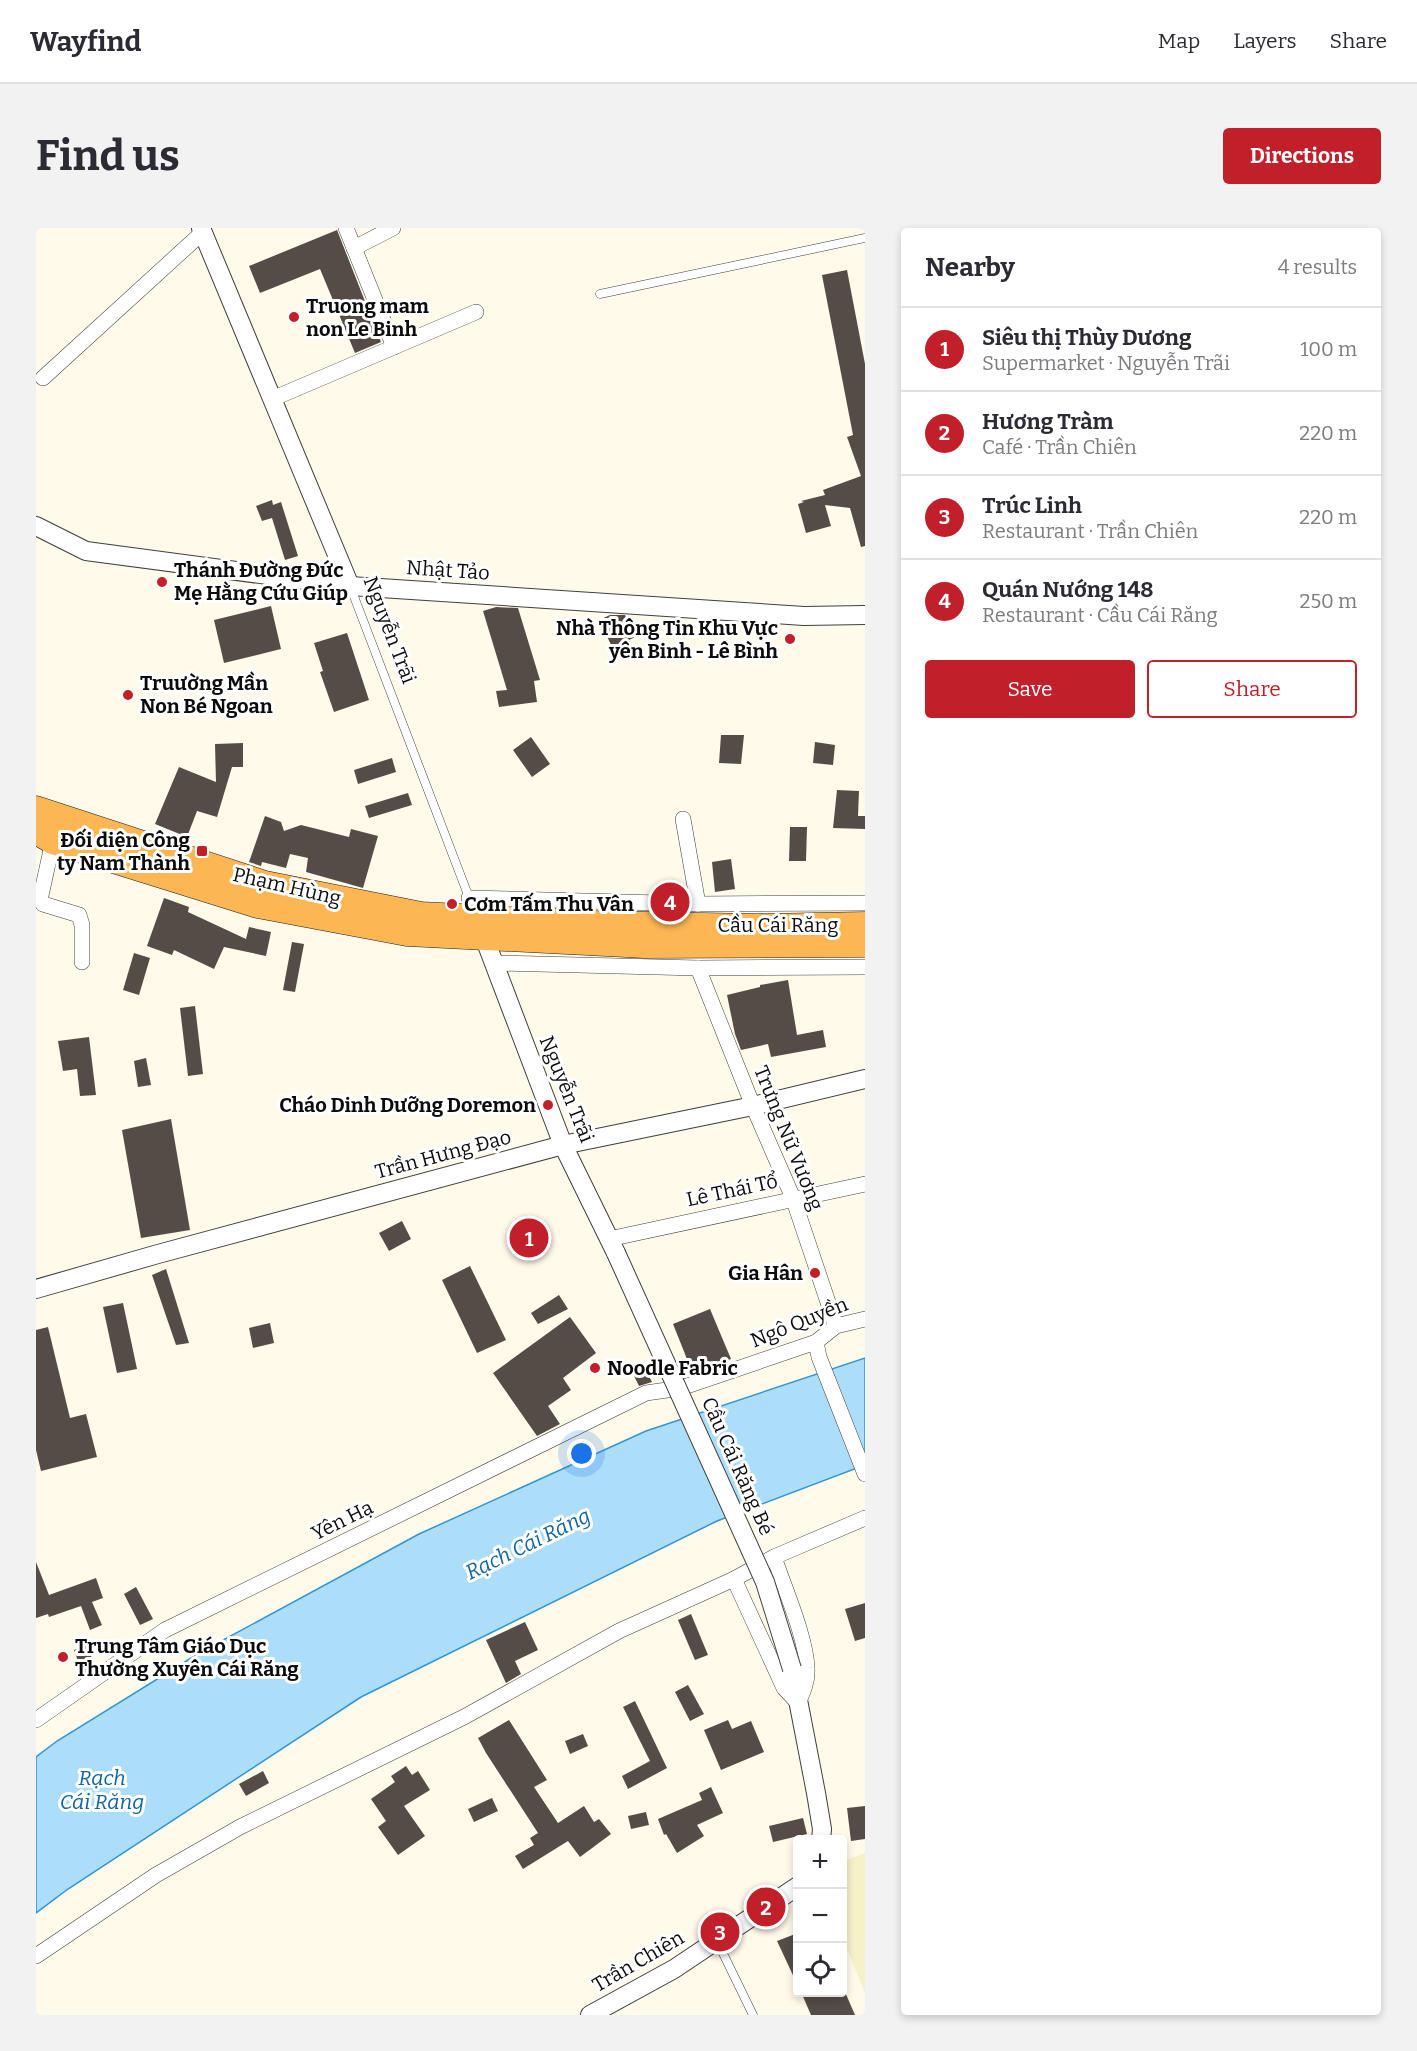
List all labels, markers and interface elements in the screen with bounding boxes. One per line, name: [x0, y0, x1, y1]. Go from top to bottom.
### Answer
text: Wayfind: [30, 25, 141, 58]
text: Map: [1158, 28, 1200, 54]
text: Layers: [1233, 28, 1297, 54]
text: Share: [1330, 28, 1387, 54]
button: Directions: [1223, 128, 1381, 184]
text: Find us: [36, 131, 180, 181]
text: Nearby: [925, 252, 1015, 283]
text: 4 results: [1278, 255, 1357, 279]
place label: Truong mam non Le Binh: [306, 294, 429, 341]
marker: Truong mam non Le Binh: [287, 310, 301, 324]
text: Siêu thị Thùy Dương: [982, 324, 1192, 351]
text: 1: [940, 337, 949, 361]
text: 100 m: [1300, 337, 1357, 361]
text: Supermarket · Nguyễn Trãi: [982, 351, 1230, 375]
text: Hương Tràm: [982, 408, 1114, 435]
text: 2: [939, 421, 950, 445]
text: 220 m: [1299, 421, 1357, 445]
text: Café · Trần Chiên: [982, 435, 1137, 459]
text: Trúc Linh: [982, 492, 1082, 519]
text: 3: [939, 505, 950, 529]
text: 220 m: [1299, 505, 1357, 529]
text: Restaurant · Trần Chiên: [982, 519, 1198, 543]
street label: Nhật Tảo: [406, 555, 490, 585]
place label: Thánh Đường Đức Mẹ Hằng Cứu Giúp: [174, 558, 348, 605]
street label: Nguyễn Trãi: [359, 573, 421, 687]
marker: Thánh Đường Đức Mẹ Hằng Cứu Giúp: [155, 575, 169, 589]
text: Quán Nướng 148: [982, 576, 1154, 603]
text: 4: [938, 589, 951, 613]
text: 250 m: [1300, 589, 1357, 613]
text: Restaurant · Cầu Cái Răng: [982, 603, 1218, 627]
place label: Nhà Thông Tin Khu Vực yên Binh - Lê Bình: [556, 616, 778, 663]
marker: Nhà Thông Tin Khu Vực yên Binh - Lê Bình: [783, 632, 797, 646]
button: Save: [925, 660, 1135, 718]
button: Share: [1147, 660, 1357, 718]
place label: Truường Mần Non Bé Ngoan: [140, 671, 273, 718]
marker: Truường Mần Non Bé Ngoan: [121, 688, 135, 702]
place label: Đối diện Công ty Nam Thành: [57, 828, 191, 875]
marker: Đối diện Công ty Nam Thành: [195, 844, 209, 858]
street label: Phạm Hùng: [231, 862, 343, 910]
pin: 4: [650, 880, 690, 924]
place label: Cơm Tấm Thu Vân: [464, 892, 634, 916]
marker: Cơm Tấm Thu Vân: [445, 897, 459, 911]
street label: Cầu Cái Răng: [718, 913, 838, 937]
street label: Nguyễn Trãi: [535, 1032, 599, 1146]
street label: Trưng Nữ Vương: [749, 1062, 829, 1214]
place label: Cháo Dinh Dưỡng Doremon: [279, 1093, 536, 1117]
marker: Cháo Dinh Dưỡng Doremon: [541, 1098, 555, 1112]
street label: Trần Hưng Đạo: [372, 1124, 514, 1184]
street label: Lê Thái Tổ: [684, 1169, 780, 1211]
pin: 1: [510, 1216, 548, 1260]
place label: Gia Hân: [728, 1261, 803, 1285]
marker: Gia Hân: [808, 1266, 822, 1280]
street label: Ngô Quyền: [747, 1292, 851, 1352]
place label: Noodle Fabric: [607, 1356, 738, 1380]
marker: Noodle Fabric: [588, 1361, 602, 1375]
street label: Cầu Cái Răng Bé: [697, 1393, 779, 1539]
your location: [567, 1439, 596, 1468]
street label: Yên Hạ: [307, 1495, 377, 1545]
water label: Rạch Cái Răng: [461, 1503, 595, 1585]
place label: Trung Tâm Giáo Dục Thường Xuyên Cái Răng: [75, 1634, 299, 1681]
marker: Trung Tâm Giáo Dục Thường Xuyên Cái Răng: [56, 1650, 70, 1664]
water label: Rạch Cái Răng: [60, 1765, 144, 1815]
map controls: [793, 1835, 847, 1997]
button: +: [793, 1835, 847, 1889]
pin: 2: [746, 1884, 786, 1930]
button: −: [793, 1889, 847, 1943]
pin: 3: [700, 1910, 740, 1954]
street label: Trần Chiên: [588, 1925, 688, 1997]
button: locate: [793, 1943, 847, 1997]

